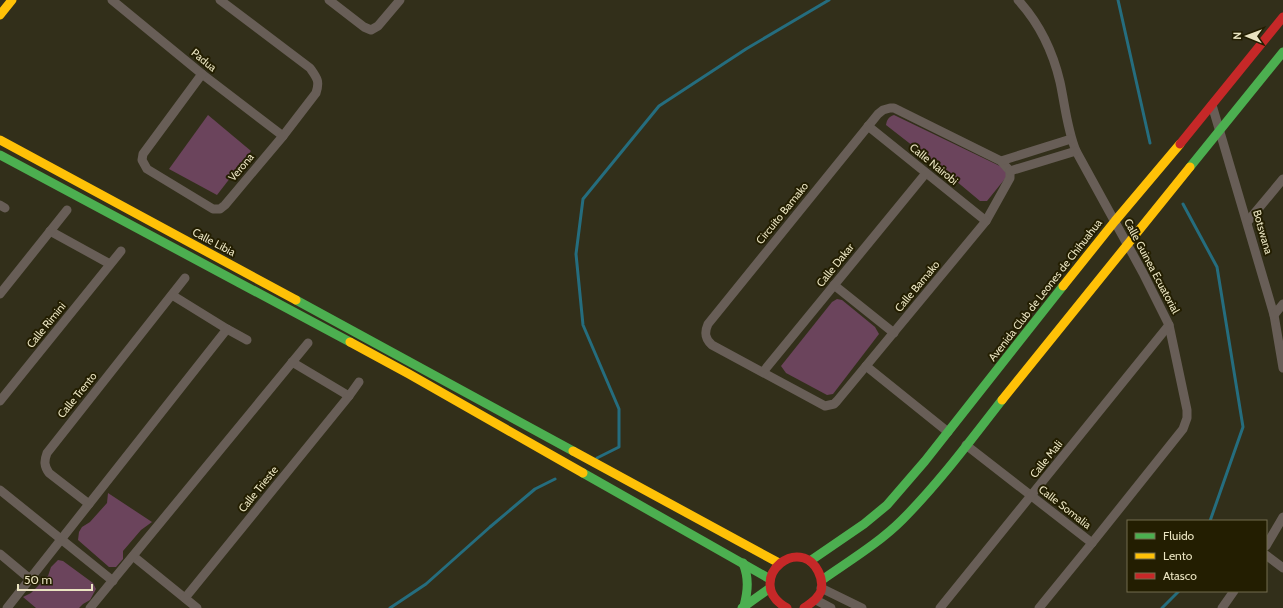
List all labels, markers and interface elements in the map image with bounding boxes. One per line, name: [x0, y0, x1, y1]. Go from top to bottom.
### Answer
north arrow: [1227, 16, 1267, 56]
text: N: [1230, 32, 1244, 40]
street label: Padua: [188, 46, 220, 75]
street label: Calle Nairobi: [907, 140, 961, 188]
street label: Verona: [225, 150, 257, 184]
street label: Circuito Bamako: [753, 179, 811, 247]
street label: Botswana: [1250, 208, 1276, 256]
street label: Avenida Club de Leones de Chihuahua: [985, 215, 1105, 364]
street label: Calle Guinea Ecuatorial: [1121, 216, 1183, 316]
street label: Calle Libia: [190, 225, 239, 260]
street label: Calle Dakar: [813, 240, 857, 290]
street label: Calle Bamako: [891, 257, 943, 315]
street label: Calle Rimini: [23, 299, 69, 351]
street label: Calle Trento: [54, 369, 100, 421]
street label: Calle Mali: [1027, 437, 1065, 481]
street label: Calle Trieste: [235, 463, 281, 515]
street label: Calle Somalia: [1036, 482, 1095, 532]
legend: [1127, 520, 1267, 592]
text: Fluido: [1163, 528, 1195, 543]
text: Lento: [1163, 548, 1193, 563]
scale bar: [18, 566, 92, 592]
text: Atasco: [1163, 568, 1197, 583]
text: 50 m: [24, 572, 52, 587]

